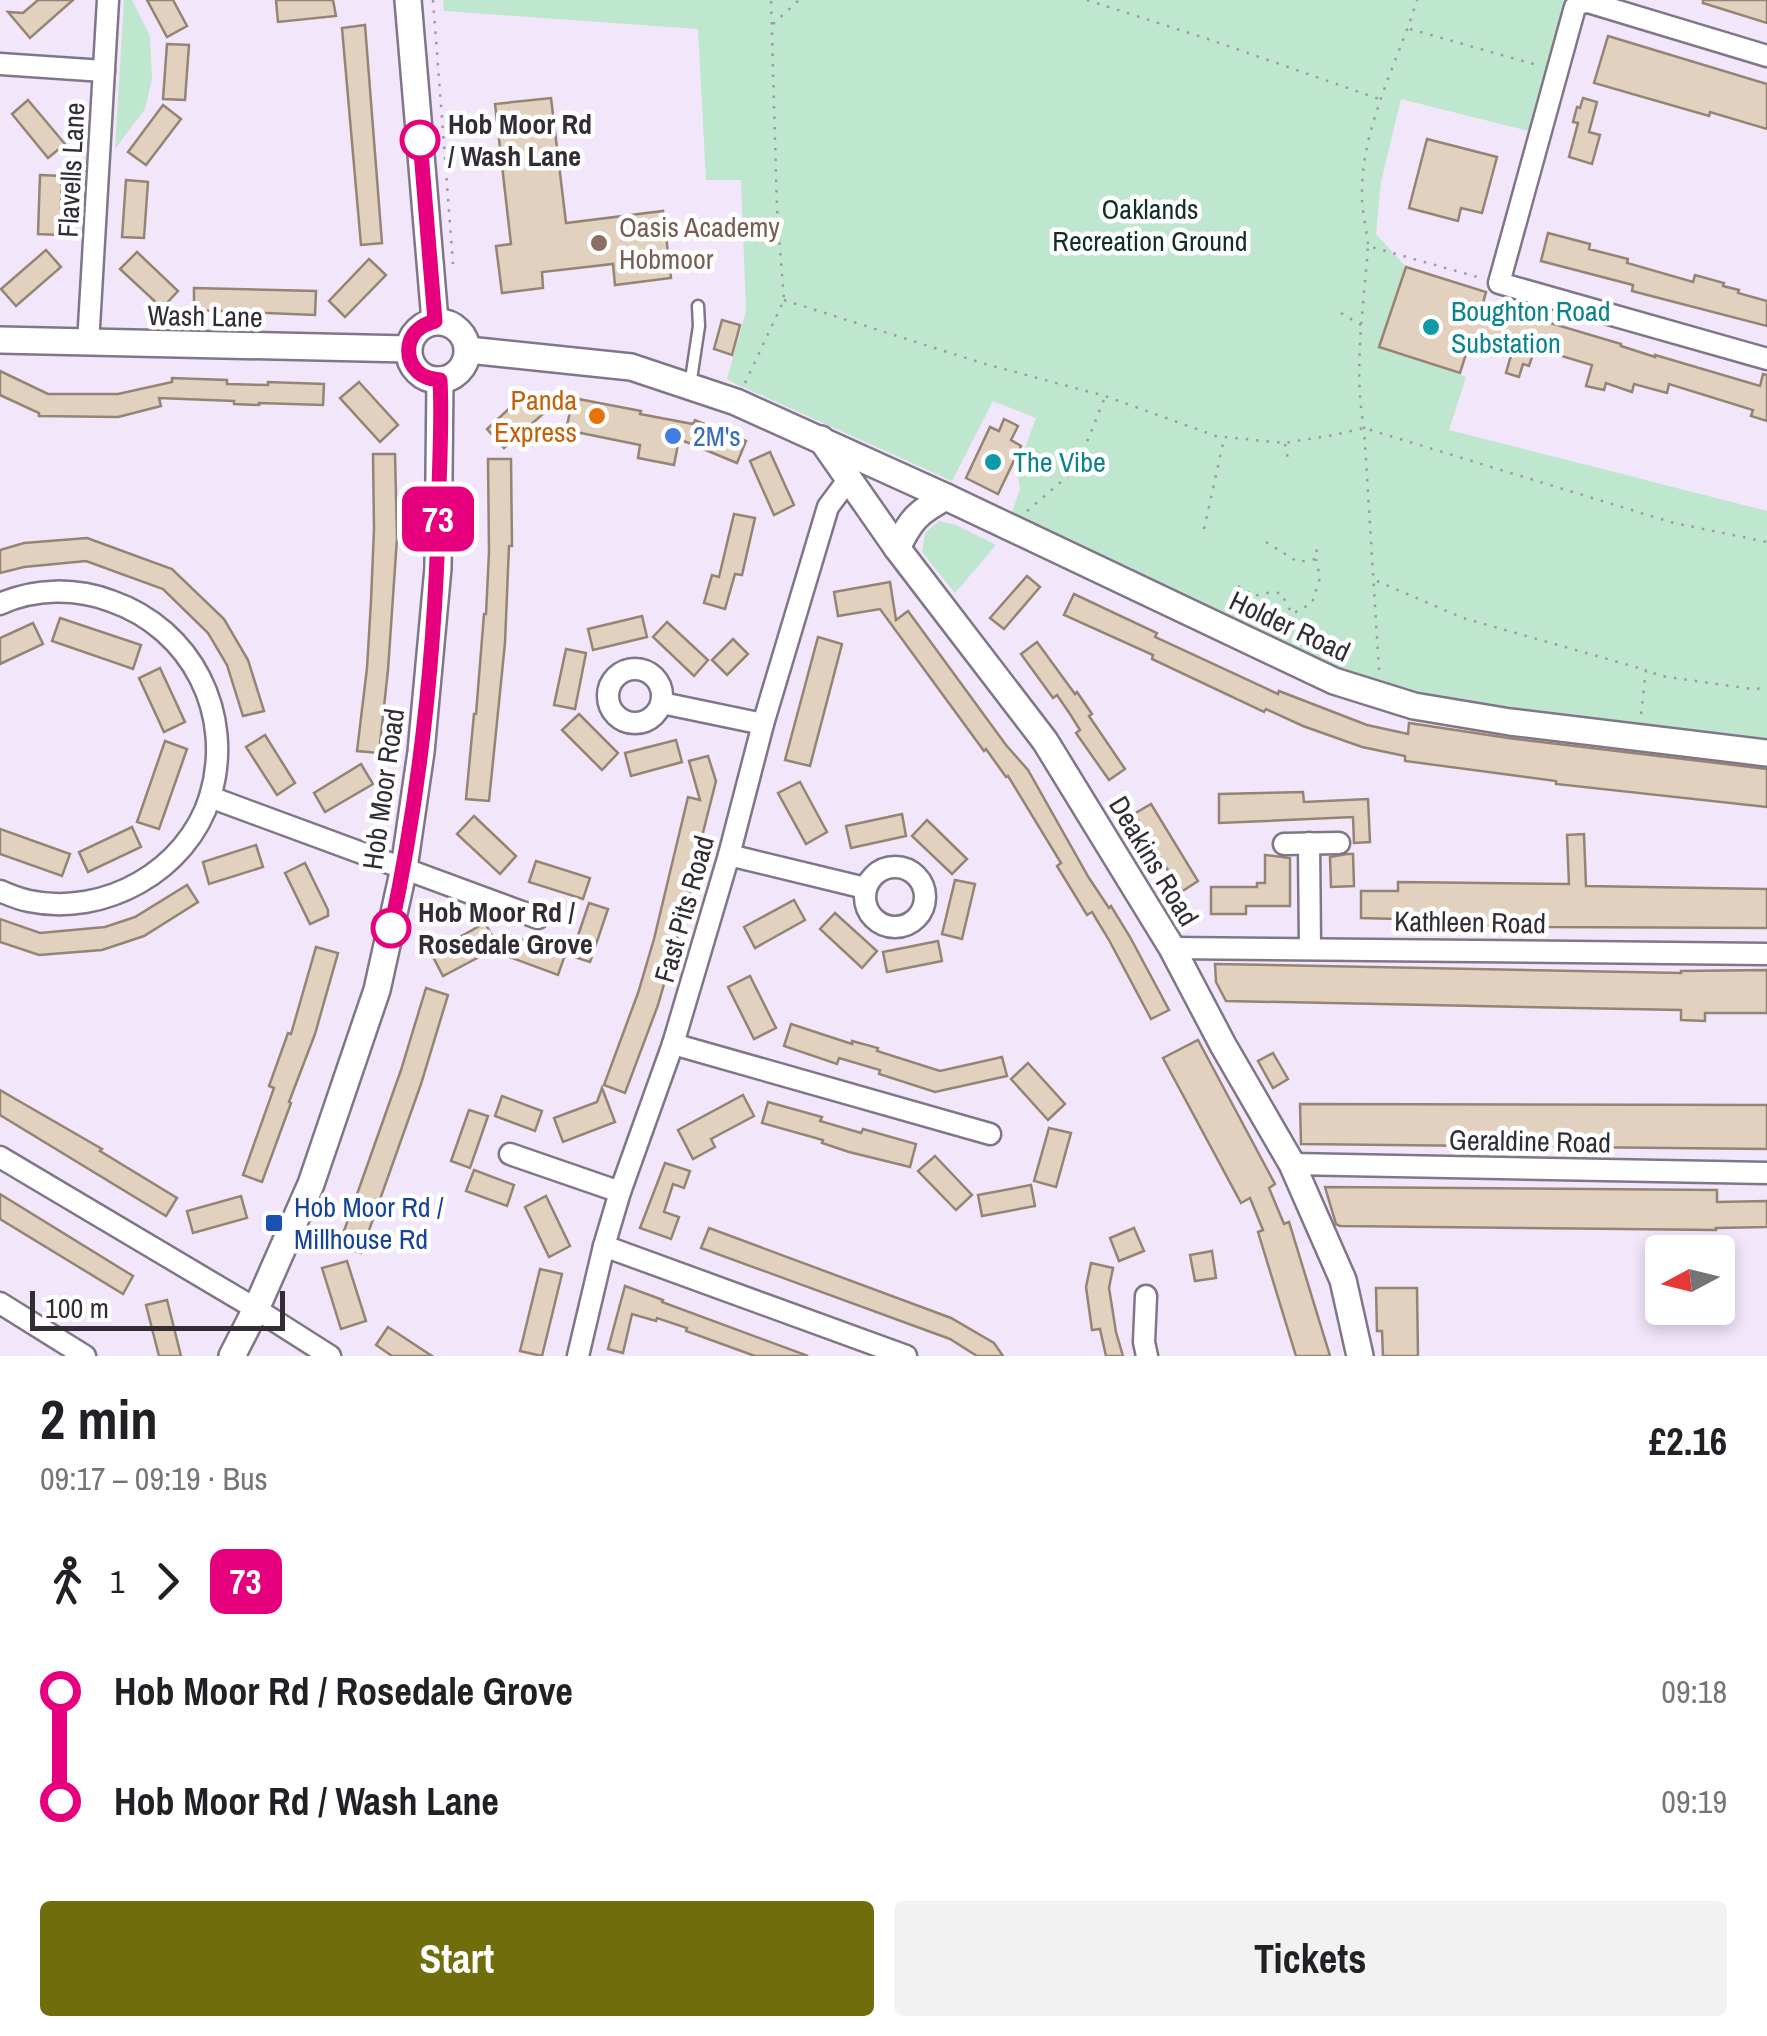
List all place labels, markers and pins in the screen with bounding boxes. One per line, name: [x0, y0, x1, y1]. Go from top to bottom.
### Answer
place label: Hob Moor Rd / Wash Lane: [448, 105, 592, 175]
marker: Hob Moor Rd / Wash Lane: [401, 121, 439, 159]
place label: Oasis Academy Hobmoor: [619, 208, 780, 278]
marker: Oasis Academy Hobmoor: [588, 232, 610, 254]
place label: Boughton Road Substation: [1451, 292, 1611, 362]
marker: Boughton Road Substation: [1420, 316, 1442, 338]
place label: Panda Express: [494, 381, 577, 451]
marker: Panda Express: [586, 405, 608, 427]
place label: 2M's: [693, 417, 741, 455]
marker: 2M's: [662, 425, 684, 447]
place label: The Vibe: [1013, 443, 1106, 481]
marker: The Vibe: [982, 451, 1004, 473]
place label: Hob Moor Rd / Rosedale Grove: [418, 893, 593, 963]
marker: Hob Moor Rd / Rosedale Grove: [372, 909, 410, 947]
place label: Hob Moor Rd / Millhouse Rd: [294, 1188, 444, 1258]
marker: Hob Moor Rd / Millhouse Rd: [263, 1212, 285, 1234]

